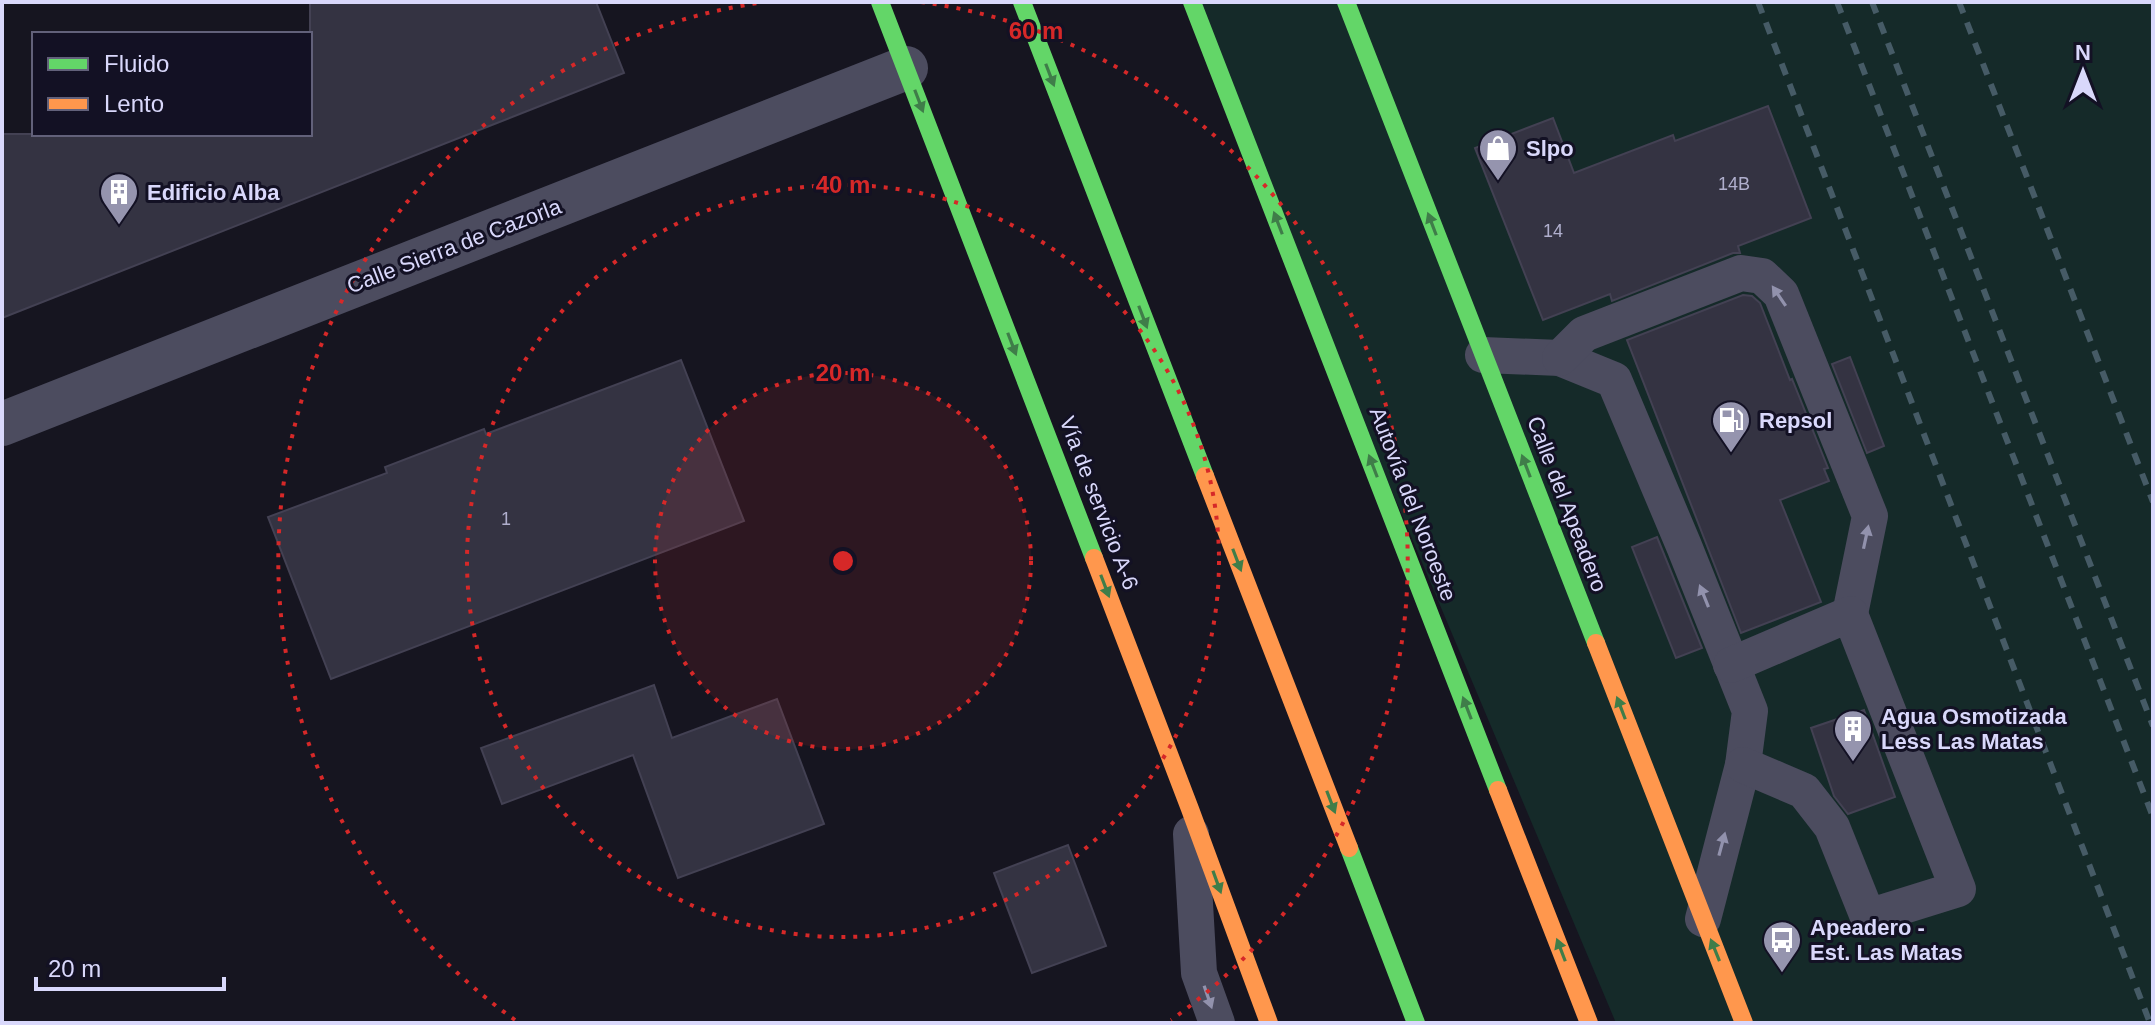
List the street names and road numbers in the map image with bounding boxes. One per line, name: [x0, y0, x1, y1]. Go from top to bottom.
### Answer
street label: Calle Sierra de Cazorla: [343, 193, 565, 298]
street label: Autovía del Noroeste: [1365, 404, 1461, 604]
street label: Vía de servicio A-6: [1054, 413, 1144, 593]
street label: Calle del Apeadero: [1522, 413, 1612, 595]

